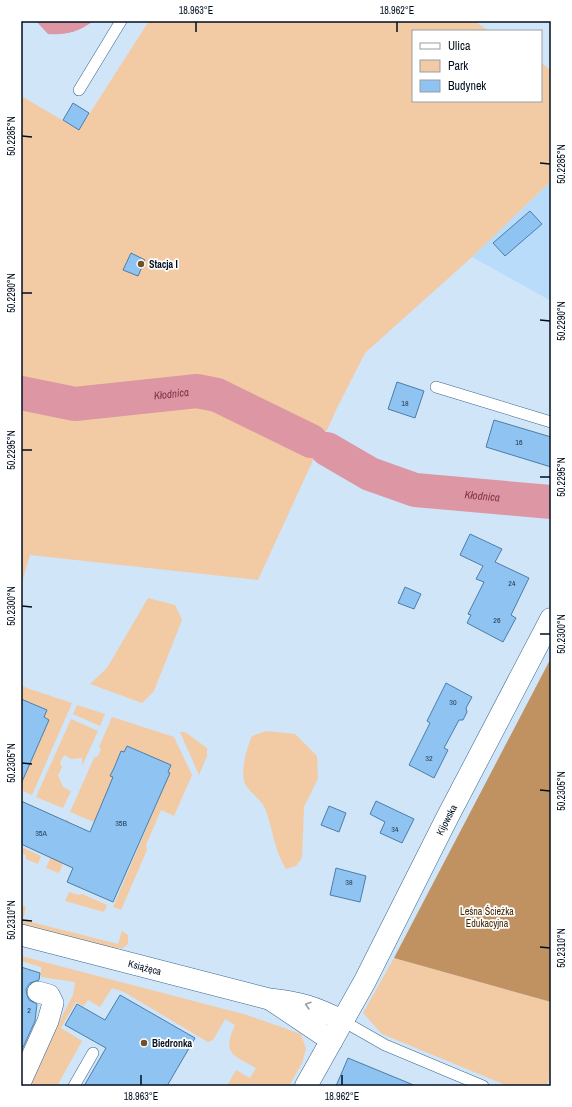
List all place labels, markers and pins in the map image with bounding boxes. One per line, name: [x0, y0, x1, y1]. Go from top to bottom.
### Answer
place label: Stacja I: [149, 258, 178, 271]
marker: Stacja I: [136, 259, 146, 269]
place label: Biedronka: [152, 1037, 193, 1050]
marker: Biedronka: [139, 1038, 149, 1048]

